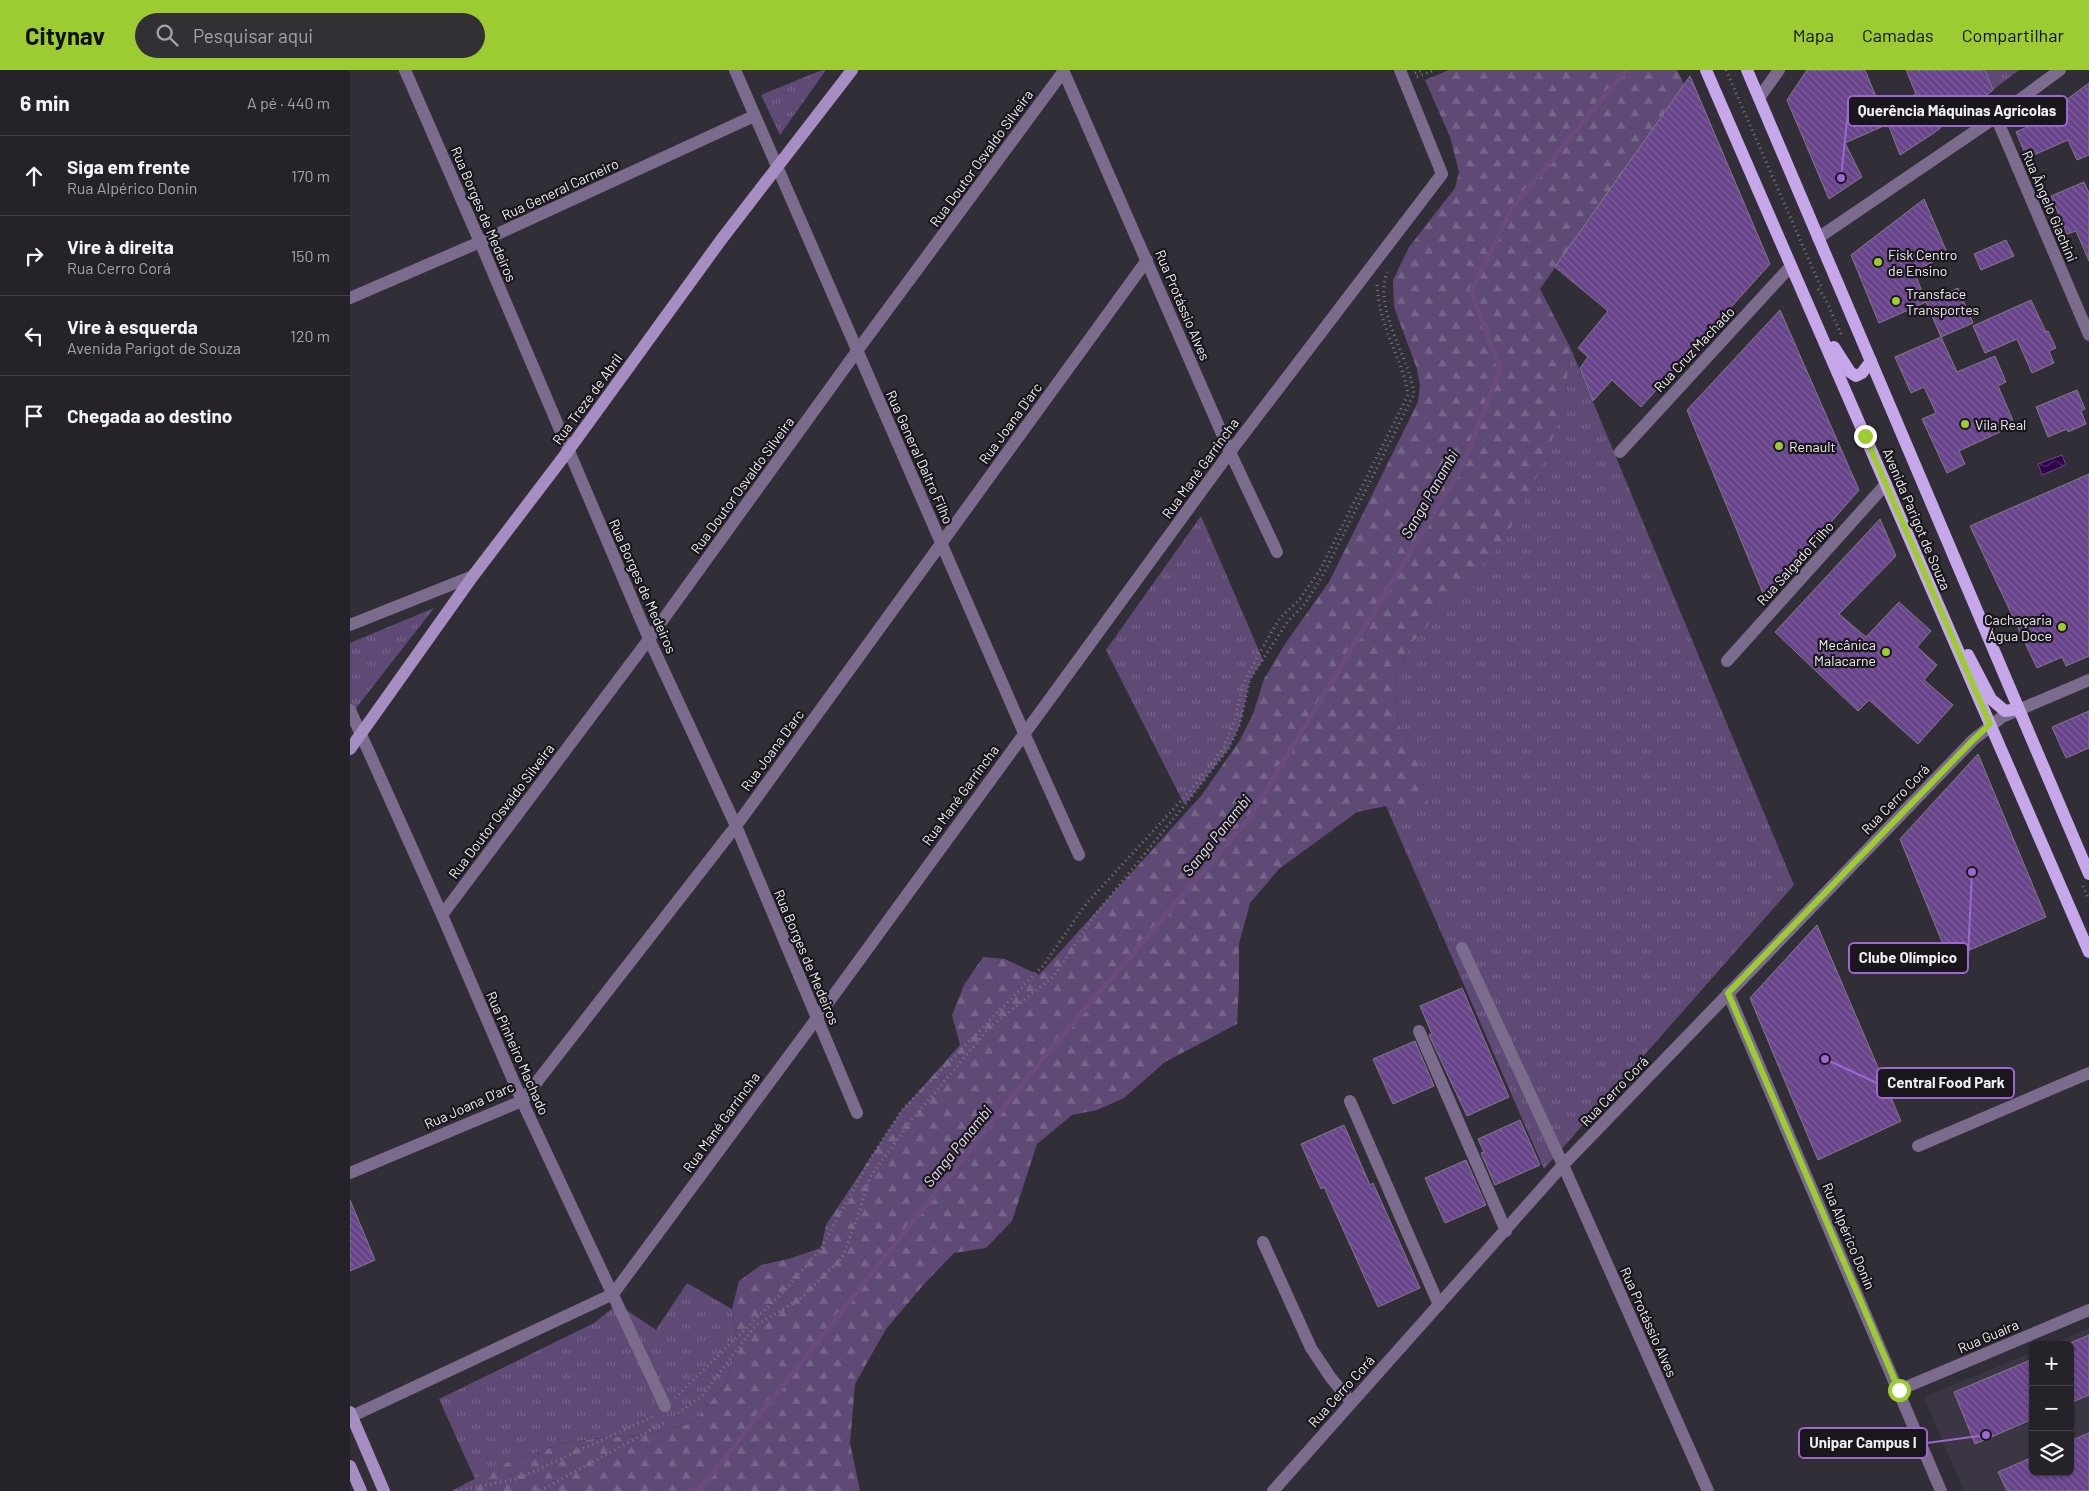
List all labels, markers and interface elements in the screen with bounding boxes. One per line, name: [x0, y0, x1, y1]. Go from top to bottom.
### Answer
search box: [135, 13, 485, 58]
text: Citynav: [25, 21, 105, 50]
icon: search: [153, 21, 181, 49]
text: Pesquisar aqui: [193, 24, 313, 47]
text: Mapa: [1793, 24, 1834, 46]
text: Camadas: [1862, 24, 1934, 46]
text: Compartilhar: [1962, 24, 2064, 46]
street label: Rua Doutor Osvaldo Silveira: [926, 86, 1036, 230]
text: 6 min: [20, 90, 70, 115]
text: A pé · 440 m: [247, 93, 330, 112]
callout: Querência Máquinas Agrícolas: [1848, 96, 2067, 126]
text: Querência Máquinas Agrícolas: [1858, 101, 2057, 119]
street label: Rua Borges de Medeiros: [448, 144, 520, 284]
street label: Rua Ângelo Giachini: [2019, 148, 2081, 264]
street label: Rua General Carneiro: [499, 154, 621, 224]
text: Siga em frente: [67, 155, 190, 178]
icon: ahead: [20, 162, 48, 190]
text: 170 m: [291, 166, 330, 185]
text: Rua Alpérico Donin: [67, 178, 197, 197]
text: Vire à direita: [67, 235, 174, 258]
icon: right: [20, 242, 48, 270]
text: 150 m: [291, 246, 330, 265]
place label: Fisk Centro de Ensino: [1888, 246, 1957, 279]
street label: Rua Protássio Alves: [1152, 247, 1214, 363]
marker: Fisk Centro de Ensino: [1872, 256, 1884, 268]
text: Rua Cerro Corá: [67, 258, 171, 277]
place label: Transface Transportes: [1906, 285, 1979, 318]
marker: Transface Transportes: [1890, 295, 1902, 307]
street label: Rua Cruz Machado: [1650, 303, 1738, 395]
text: Vire à esquerda: [67, 315, 198, 338]
icon: left: [20, 322, 48, 350]
text: 120 m: [290, 326, 330, 345]
text: Avenida Parigot de Souza: [67, 338, 241, 357]
street label: Rua Treze de Abril: [548, 350, 626, 448]
street label: Rua Joana D'arc: [975, 379, 1045, 467]
street label: Rua General Daltro Filho: [883, 388, 957, 526]
icon: arrive: [20, 402, 48, 430]
text: Chegada ao destino: [67, 404, 232, 427]
street label: Rua Doutor Osvaldo Silveira: [687, 413, 797, 557]
street label: Rua Mané Garrincha: [1158, 415, 1242, 521]
place label: Vila Real: [1975, 416, 2026, 433]
marker: Vila Real: [1959, 418, 1971, 430]
route end: [1854, 425, 1877, 448]
place label: Renault: [1789, 438, 1836, 455]
marker: Renault: [1773, 440, 1785, 452]
water label: Sanga Panambi: [1397, 446, 1462, 541]
street label: Avenida Parigot de Souza: [1879, 446, 1955, 592]
street label: Rua Borges de Medeiros: [606, 516, 680, 656]
street label: Rua Salgado Filho: [1753, 518, 1837, 608]
place label: Cachaçaria Água Doce: [1984, 611, 2052, 644]
marker: Cachaçaria Água Doce: [2056, 621, 2068, 633]
place label: Mecânica Malacarne: [1814, 636, 1876, 669]
marker: Mecânica Malacarne: [1880, 646, 1892, 658]
street label: Rua Joana D'arc: [737, 706, 807, 794]
street label: Rua Doutor Osvaldo Silveira: [445, 740, 557, 882]
street label: Rua Mané Garrincha: [918, 742, 1002, 848]
street label: Rua Cerro Corá: [1857, 760, 1933, 838]
water label: Sanga Panambi: [1178, 791, 1254, 879]
street label: Rua Borges de Medeiros: [771, 887, 843, 1027]
callout: Clube Olímpico: [1849, 943, 1968, 973]
text: Clube Olímpico: [1859, 948, 1957, 966]
street label: Rua Pinheiro Machado: [483, 988, 553, 1118]
street label: Rua Cerro Corá: [1576, 1052, 1652, 1130]
callout: Central Food Park: [1877, 1068, 2014, 1098]
street label: Rua Mané Garrincha: [679, 1069, 763, 1175]
text: Central Food Park: [1887, 1073, 2005, 1091]
street label: Rua Joana D'arc: [422, 1078, 516, 1132]
water label: Sanga Panambi: [919, 1102, 995, 1190]
street label: Rua Alpérico Donin: [1819, 1180, 1879, 1292]
street label: Rua Protássio Alves: [1617, 1264, 1681, 1380]
street label: Rua Guaíra: [1955, 1316, 2021, 1356]
map controls: [2029, 1341, 2074, 1476]
button: +: [2029, 1341, 2074, 1386]
street label: Rua Cerro Corá: [1304, 1352, 1378, 1430]
route start: [1888, 1379, 1911, 1402]
button: −: [2029, 1386, 2074, 1431]
callout: Unipar Campus I: [1799, 1428, 1927, 1458]
button: layers: [2029, 1431, 2074, 1476]
text: Unipar Campus I: [1809, 1433, 1917, 1451]

